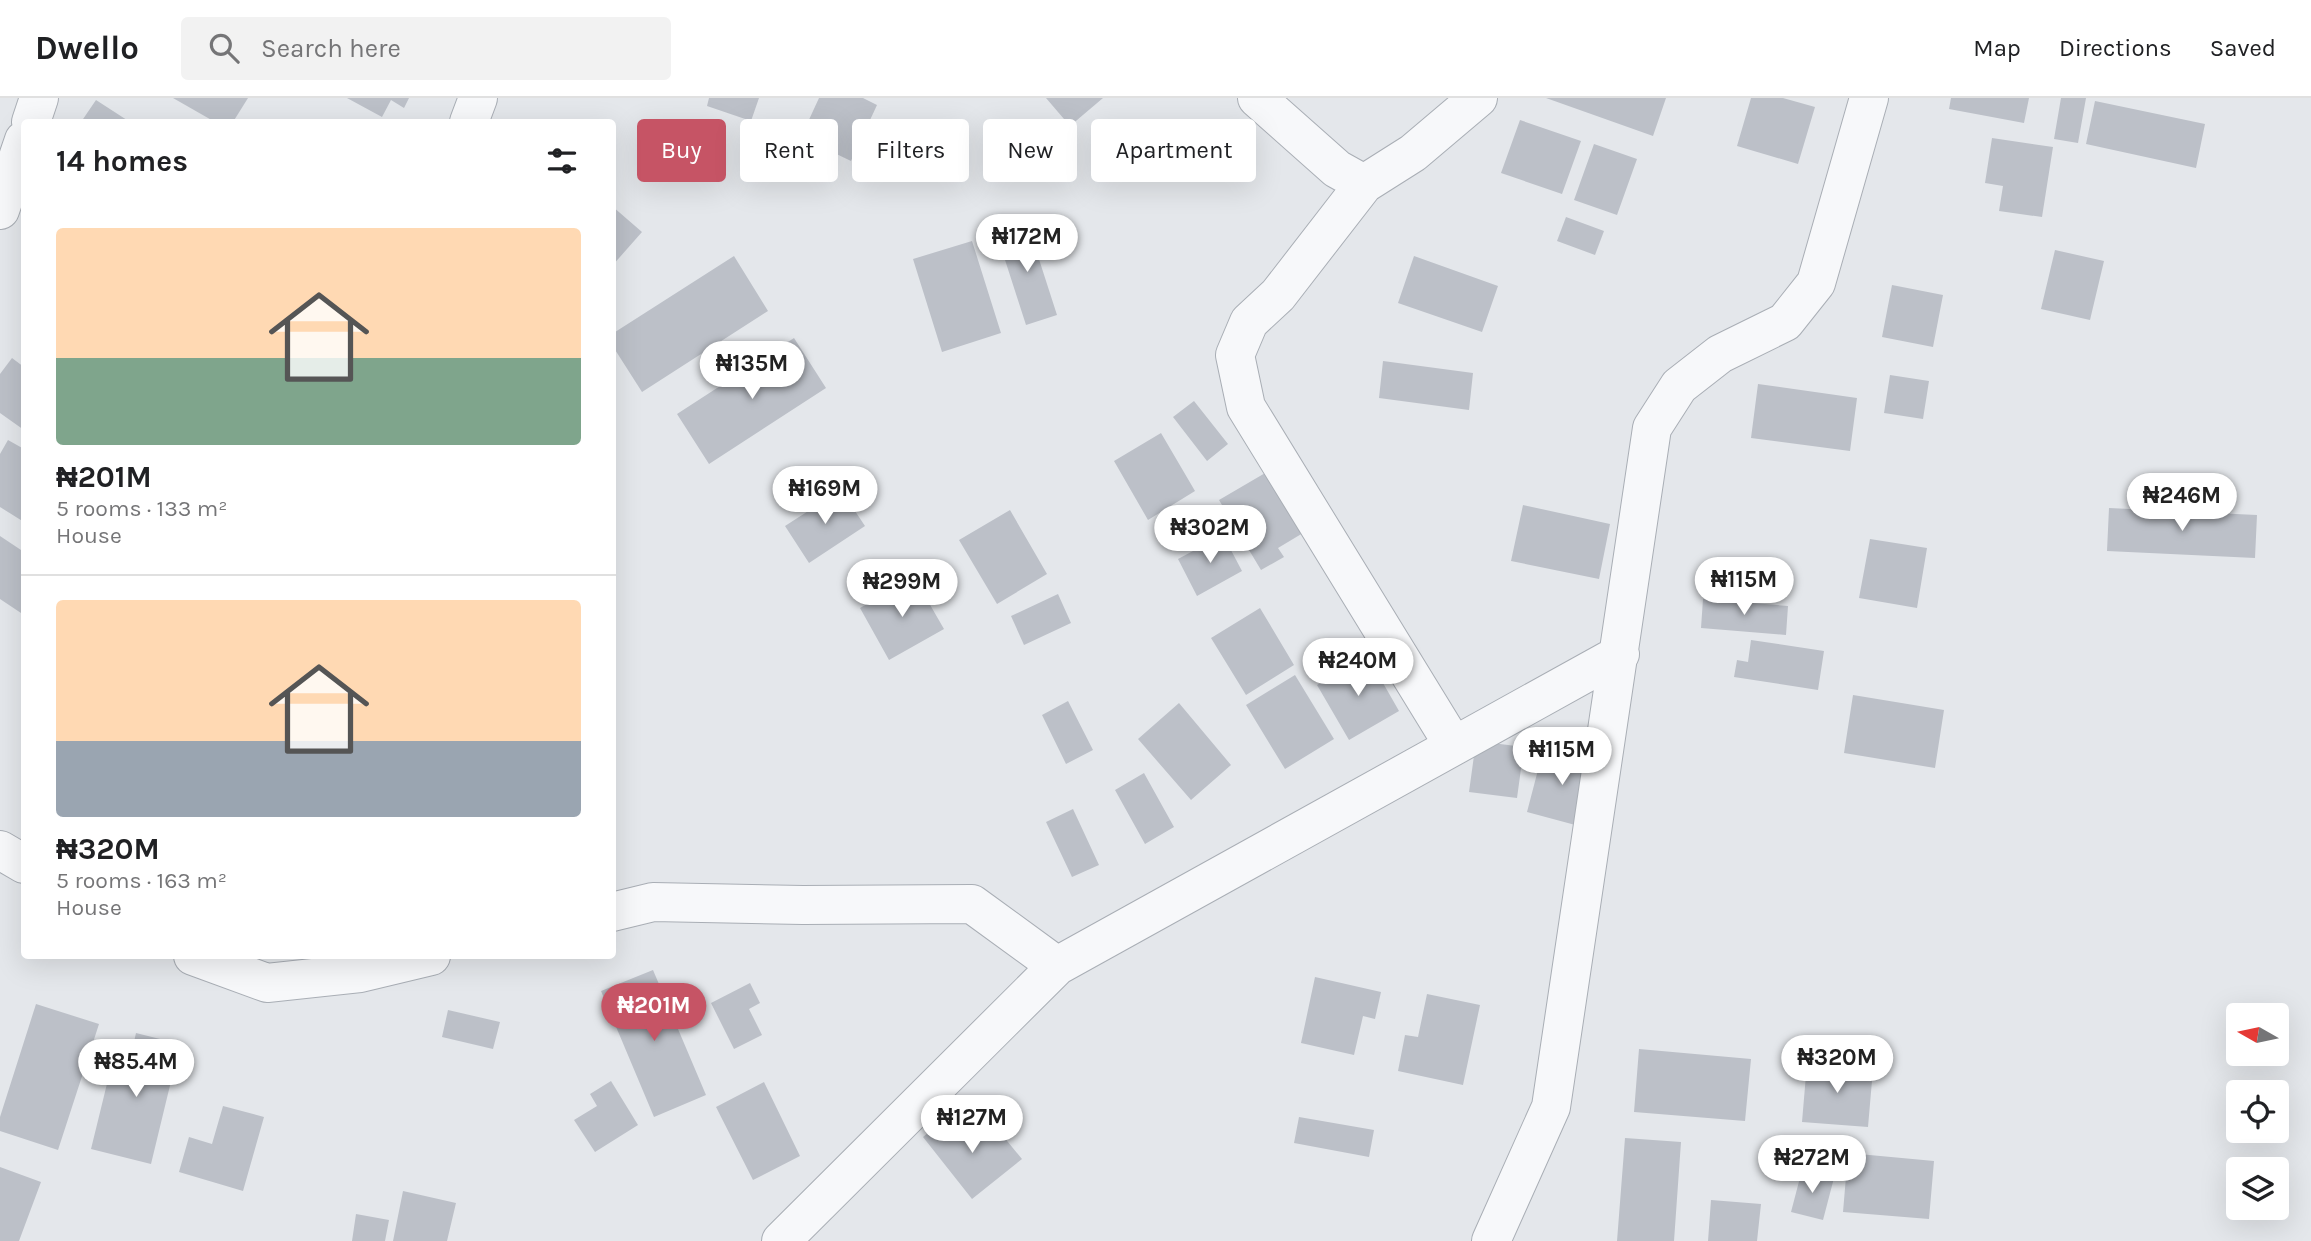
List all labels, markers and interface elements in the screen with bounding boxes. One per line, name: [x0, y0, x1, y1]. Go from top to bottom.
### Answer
search box: [181, 17, 671, 80]
text: Dwello: [35, 29, 139, 67]
icon: search: [205, 29, 243, 67]
text: Search here: [261, 33, 401, 64]
text: Map: [1973, 34, 2021, 62]
text: Directions: [2059, 34, 2172, 62]
text: Saved: [2210, 34, 2276, 62]
chip: Buy: [637, 119, 726, 182]
chip: Rent: [740, 119, 838, 182]
chip: Filters: [852, 119, 969, 182]
chip: New: [983, 119, 1077, 182]
chip: Apartment: [1091, 119, 1256, 182]
icon: filters: [543, 142, 581, 180]
text: 14 homes: [56, 143, 188, 179]
pin: ₦172M: [978, 214, 1076, 274]
text: ₦172M: [992, 223, 1062, 250]
icon: home: [256, 274, 382, 400]
pin: ₦135M: [703, 342, 801, 401]
text: ₦135M: [716, 350, 788, 377]
text: ₦201M: [56, 459, 152, 495]
pin: ₦169M: [776, 466, 874, 526]
pin: ₦246M: [2133, 474, 2231, 533]
text: ₦169M: [789, 475, 861, 502]
text: ₦246M: [2143, 482, 2221, 509]
text: 5 rooms · 133 m²: [56, 495, 228, 522]
pin: ₦302M: [1161, 505, 1259, 565]
text: ₦302M: [1170, 514, 1250, 541]
text: House: [56, 522, 122, 549]
pin: ₦115M: [1695, 558, 1793, 617]
pin: ₦299M: [853, 560, 951, 619]
text: ₦115M: [1711, 566, 1777, 593]
text: ₦299M: [863, 568, 941, 595]
pin: ₦240M: [1309, 638, 1407, 698]
icon: home: [256, 646, 382, 772]
text: ₦240M: [1319, 647, 1397, 674]
pin: ₦115M: [1513, 728, 1611, 787]
text: ₦115M: [1529, 736, 1595, 763]
text: ₦320M: [56, 831, 160, 867]
text: 5 rooms · 163 m²: [56, 867, 227, 894]
text: House: [56, 894, 122, 921]
pin: ₦201M: [605, 984, 703, 1043]
text: ₦201M: [617, 992, 691, 1019]
north arrow: [2226, 1003, 2289, 1066]
map controls: [2226, 1003, 2289, 1220]
pin: ₦320M: [1788, 1035, 1886, 1095]
pin: ₦85.4M: [79, 1040, 193, 1099]
text: ₦320M: [1797, 1044, 1877, 1071]
text: ₦85.4M: [94, 1048, 178, 1075]
button: locate: [2226, 1080, 2289, 1143]
pin: ₦127M: [923, 1096, 1021, 1155]
text: ₦127M: [937, 1104, 1007, 1131]
pin: ₦272M: [1763, 1136, 1861, 1195]
text: ₦272M: [1774, 1144, 1850, 1171]
button: layers: [2226, 1157, 2289, 1220]

